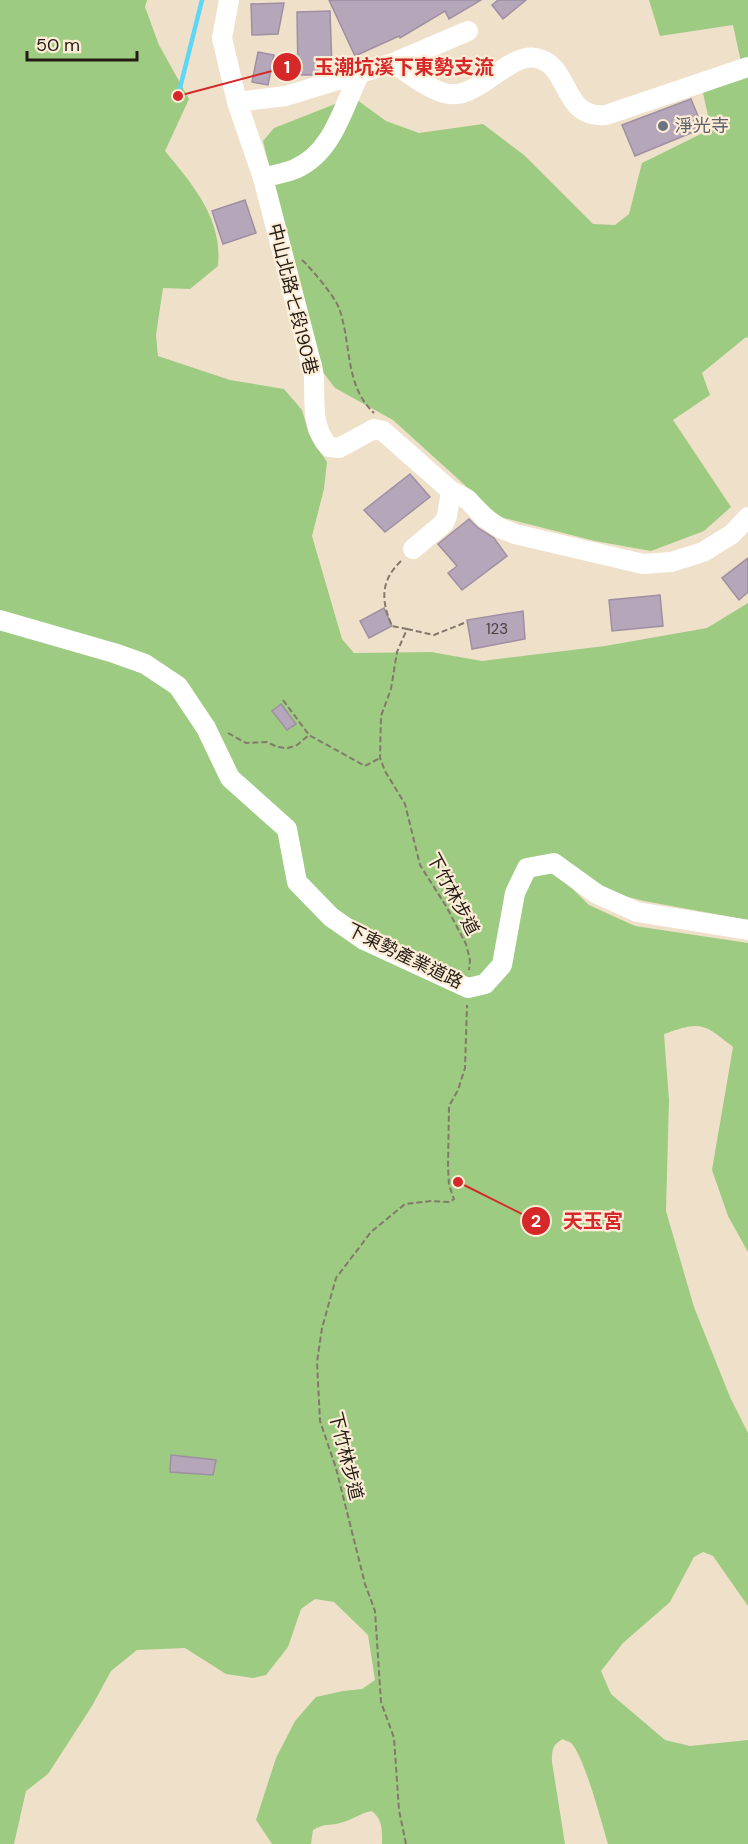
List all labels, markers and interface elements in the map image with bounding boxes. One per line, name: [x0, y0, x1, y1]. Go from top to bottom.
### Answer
scale bar: [27, 24, 136, 62]
text: 50 m: [36, 33, 80, 57]
callout: 玉潮坑溪下東勢支流: [272, 48, 506, 86]
text: 玉潮坑溪下東勢支流: [314, 54, 494, 80]
text: 1: [284, 55, 290, 79]
place label: 淨光寺: [675, 114, 729, 138]
marker: 淨光寺: [656, 119, 670, 133]
street label: 中山北路七段190巷: [263, 221, 323, 377]
house number: 123: [486, 619, 508, 639]
street label: 下竹林步道: [421, 849, 485, 939]
street label: 下東勢產業道路: [343, 918, 467, 994]
callout: 天玉宮: [521, 1202, 635, 1240]
text: 天玉宮: [563, 1208, 623, 1234]
text: 2: [531, 1209, 541, 1233]
street label: 下竹林步道: [323, 1409, 369, 1503]

